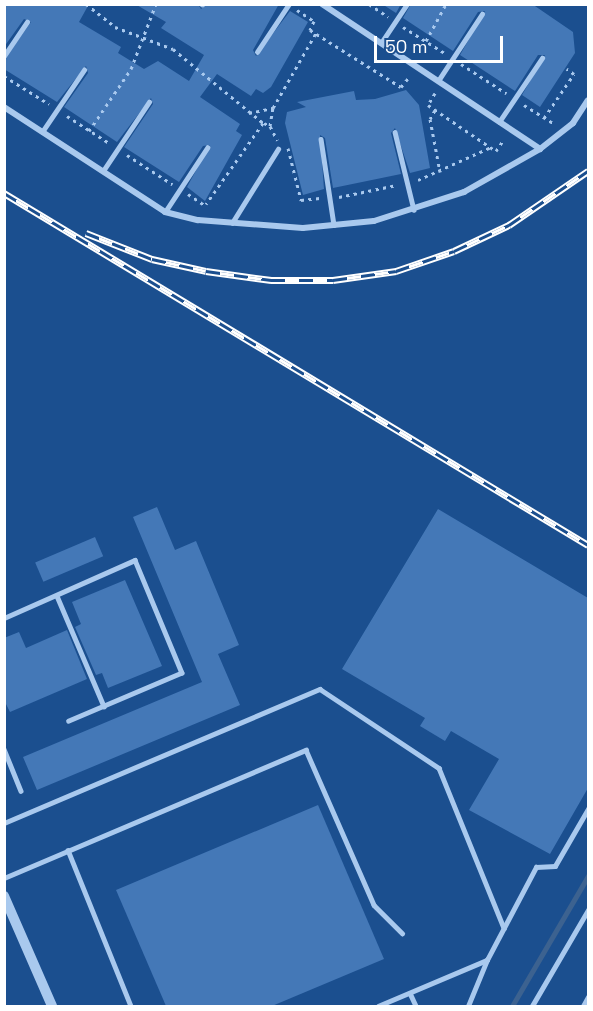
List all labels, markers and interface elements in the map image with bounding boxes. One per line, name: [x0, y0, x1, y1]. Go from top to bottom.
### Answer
scale bar: [377, 24, 506, 62]
text: 50 m: [385, 35, 427, 58]

